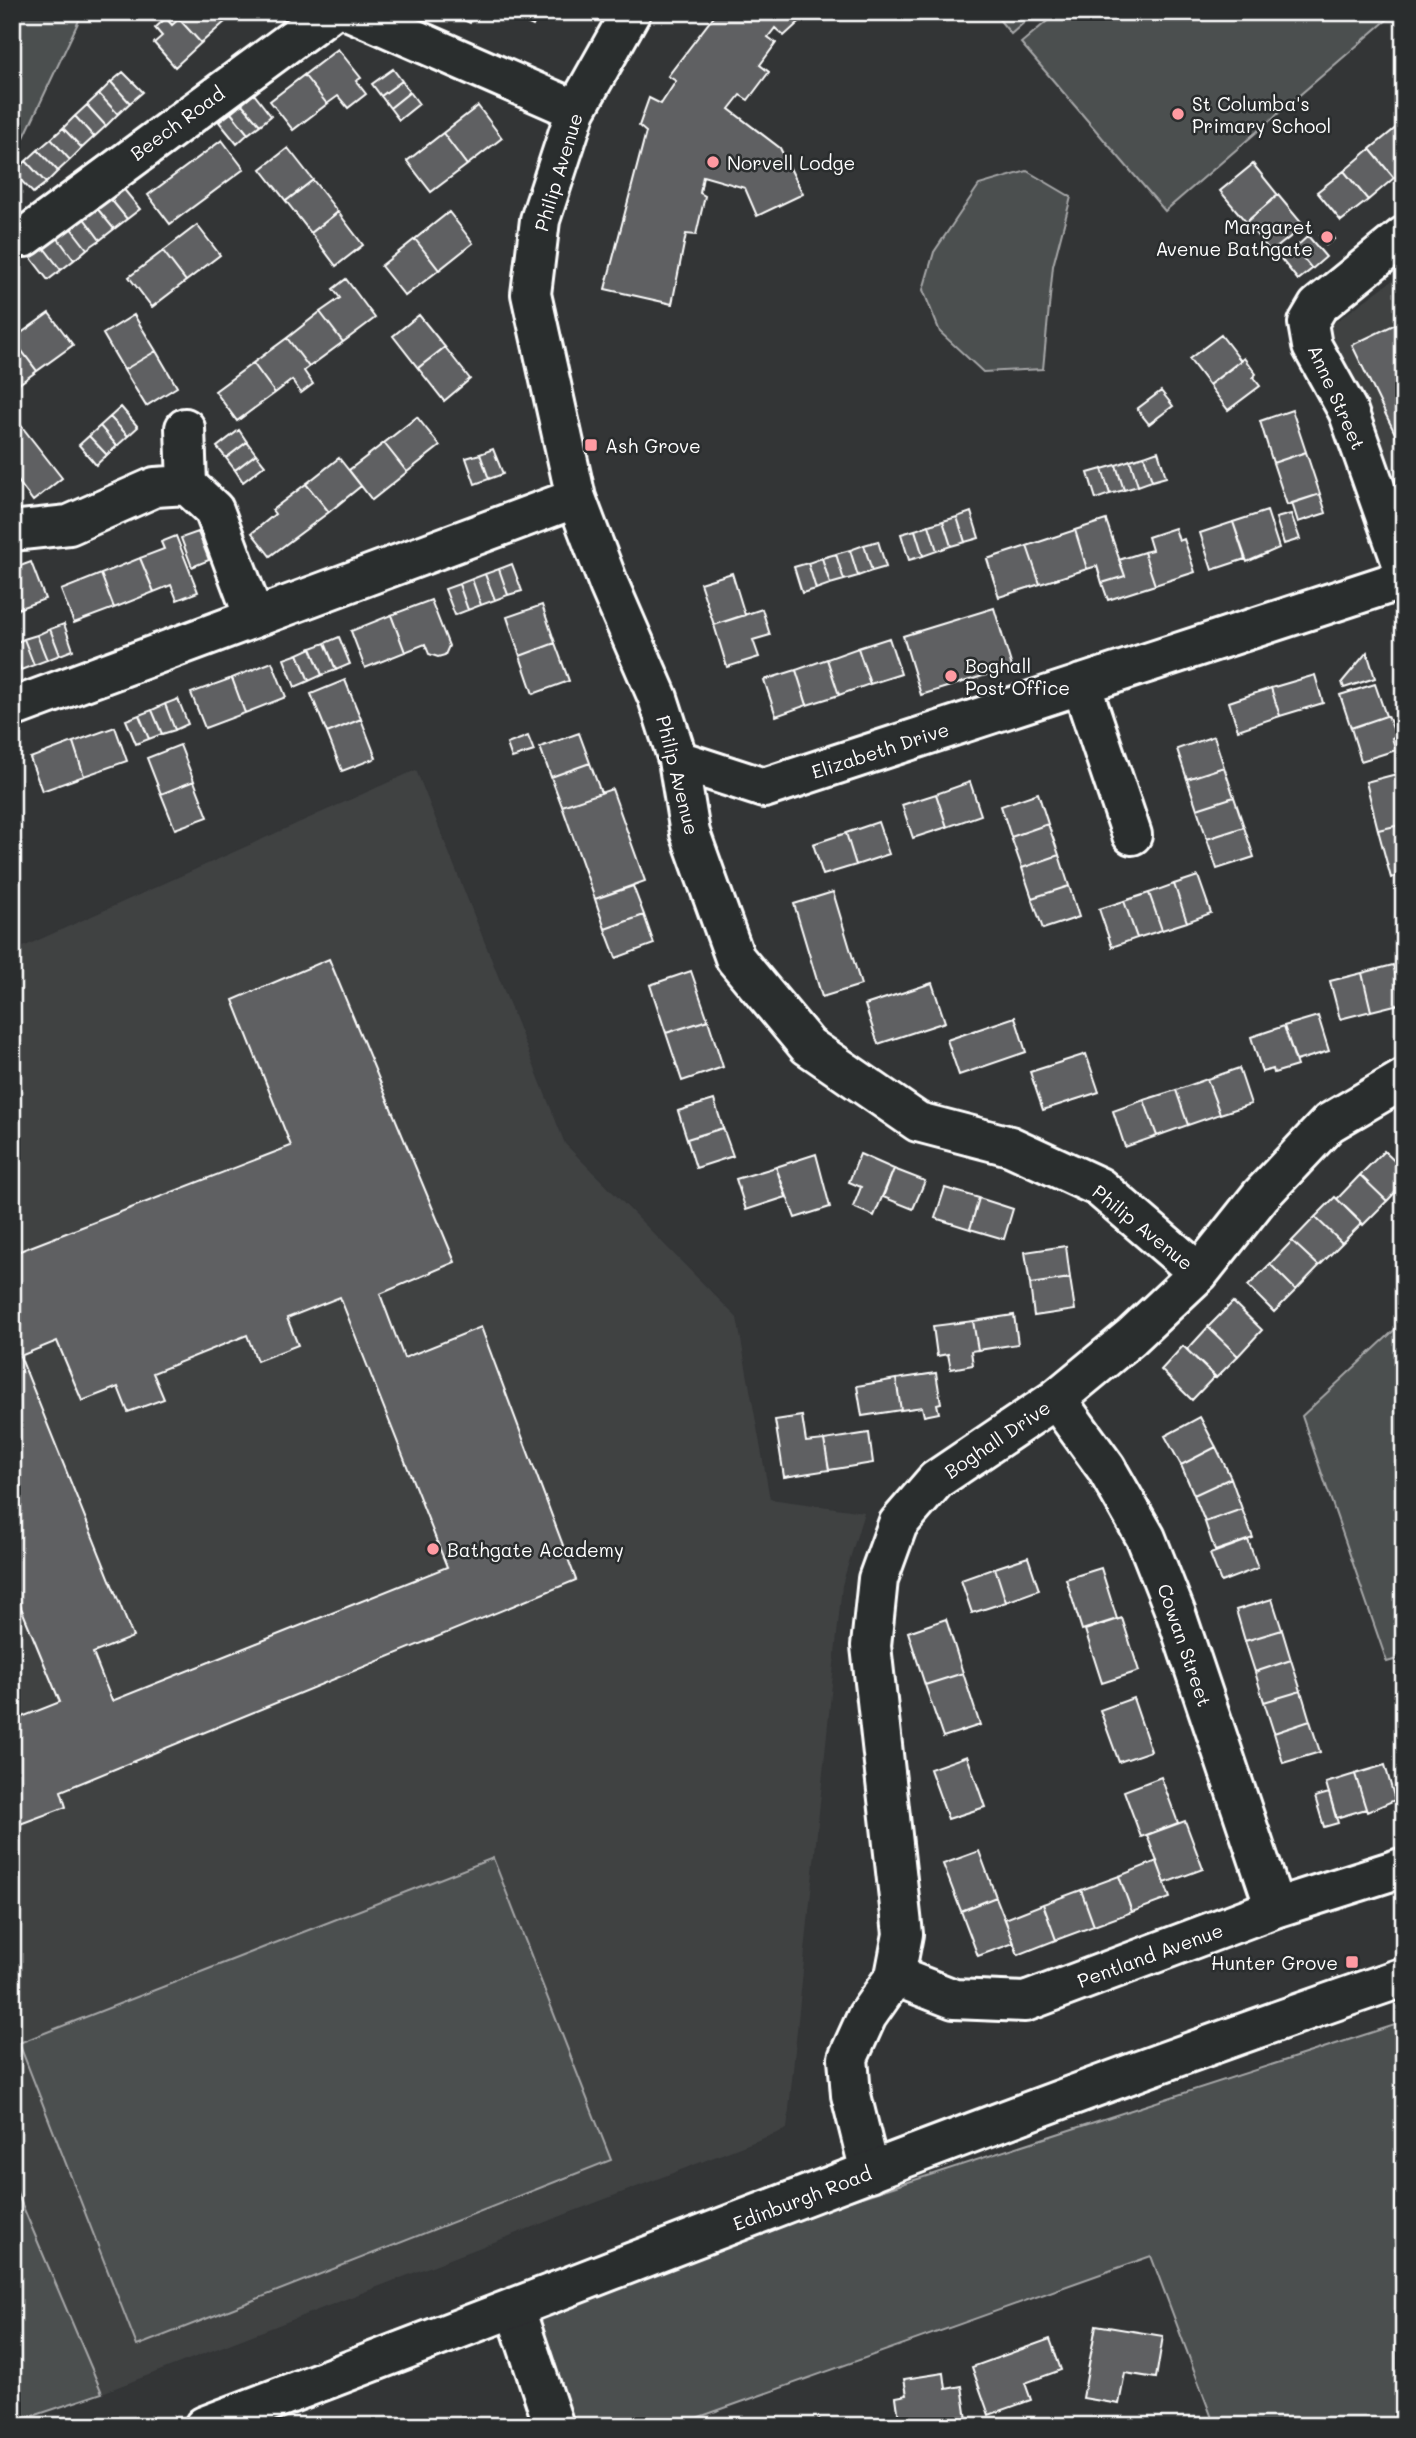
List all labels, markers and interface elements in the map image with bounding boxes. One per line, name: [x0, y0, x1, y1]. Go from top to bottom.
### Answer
street label: Beech Road: [125, 80, 229, 166]
place label: St Columba's Primary School: [1192, 91, 1331, 138]
marker: St Columba's Primary School: [1170, 106, 1186, 122]
street label: Philip Avenue: [528, 110, 588, 234]
place label: Norvell Lodge: [727, 150, 855, 175]
marker: Norvell Lodge: [705, 154, 721, 170]
place label: Margaret Avenue Bathgate: [1155, 214, 1313, 261]
marker: Margaret Avenue Bathgate: [1319, 229, 1335, 245]
street label: Anne Street: [1303, 341, 1371, 453]
place label: Ash Grove: [605, 433, 701, 458]
marker: Ash Grove: [583, 437, 599, 453]
place label: Boghall Post Office: [965, 653, 1070, 700]
marker: Boghall Post Office: [943, 668, 959, 684]
street label: Philip Avenue: [651, 713, 705, 837]
street label: Elizabeth Drive: [808, 716, 952, 784]
street label: Philip Avenue: [1088, 1179, 1198, 1275]
street label: Boghall Drive: [939, 1394, 1055, 1484]
place label: Bathgate Academy: [447, 1537, 624, 1562]
marker: Bathgate Academy: [425, 1541, 441, 1557]
street label: Cowan Street: [1152, 1580, 1218, 1710]
street label: Pentland Avenue: [1074, 1917, 1226, 1993]
place label: Hunter Grove: [1211, 1950, 1338, 1975]
marker: Hunter Grove: [1344, 1954, 1360, 1970]
street label: Edinburgh Road: [729, 2160, 875, 2236]

